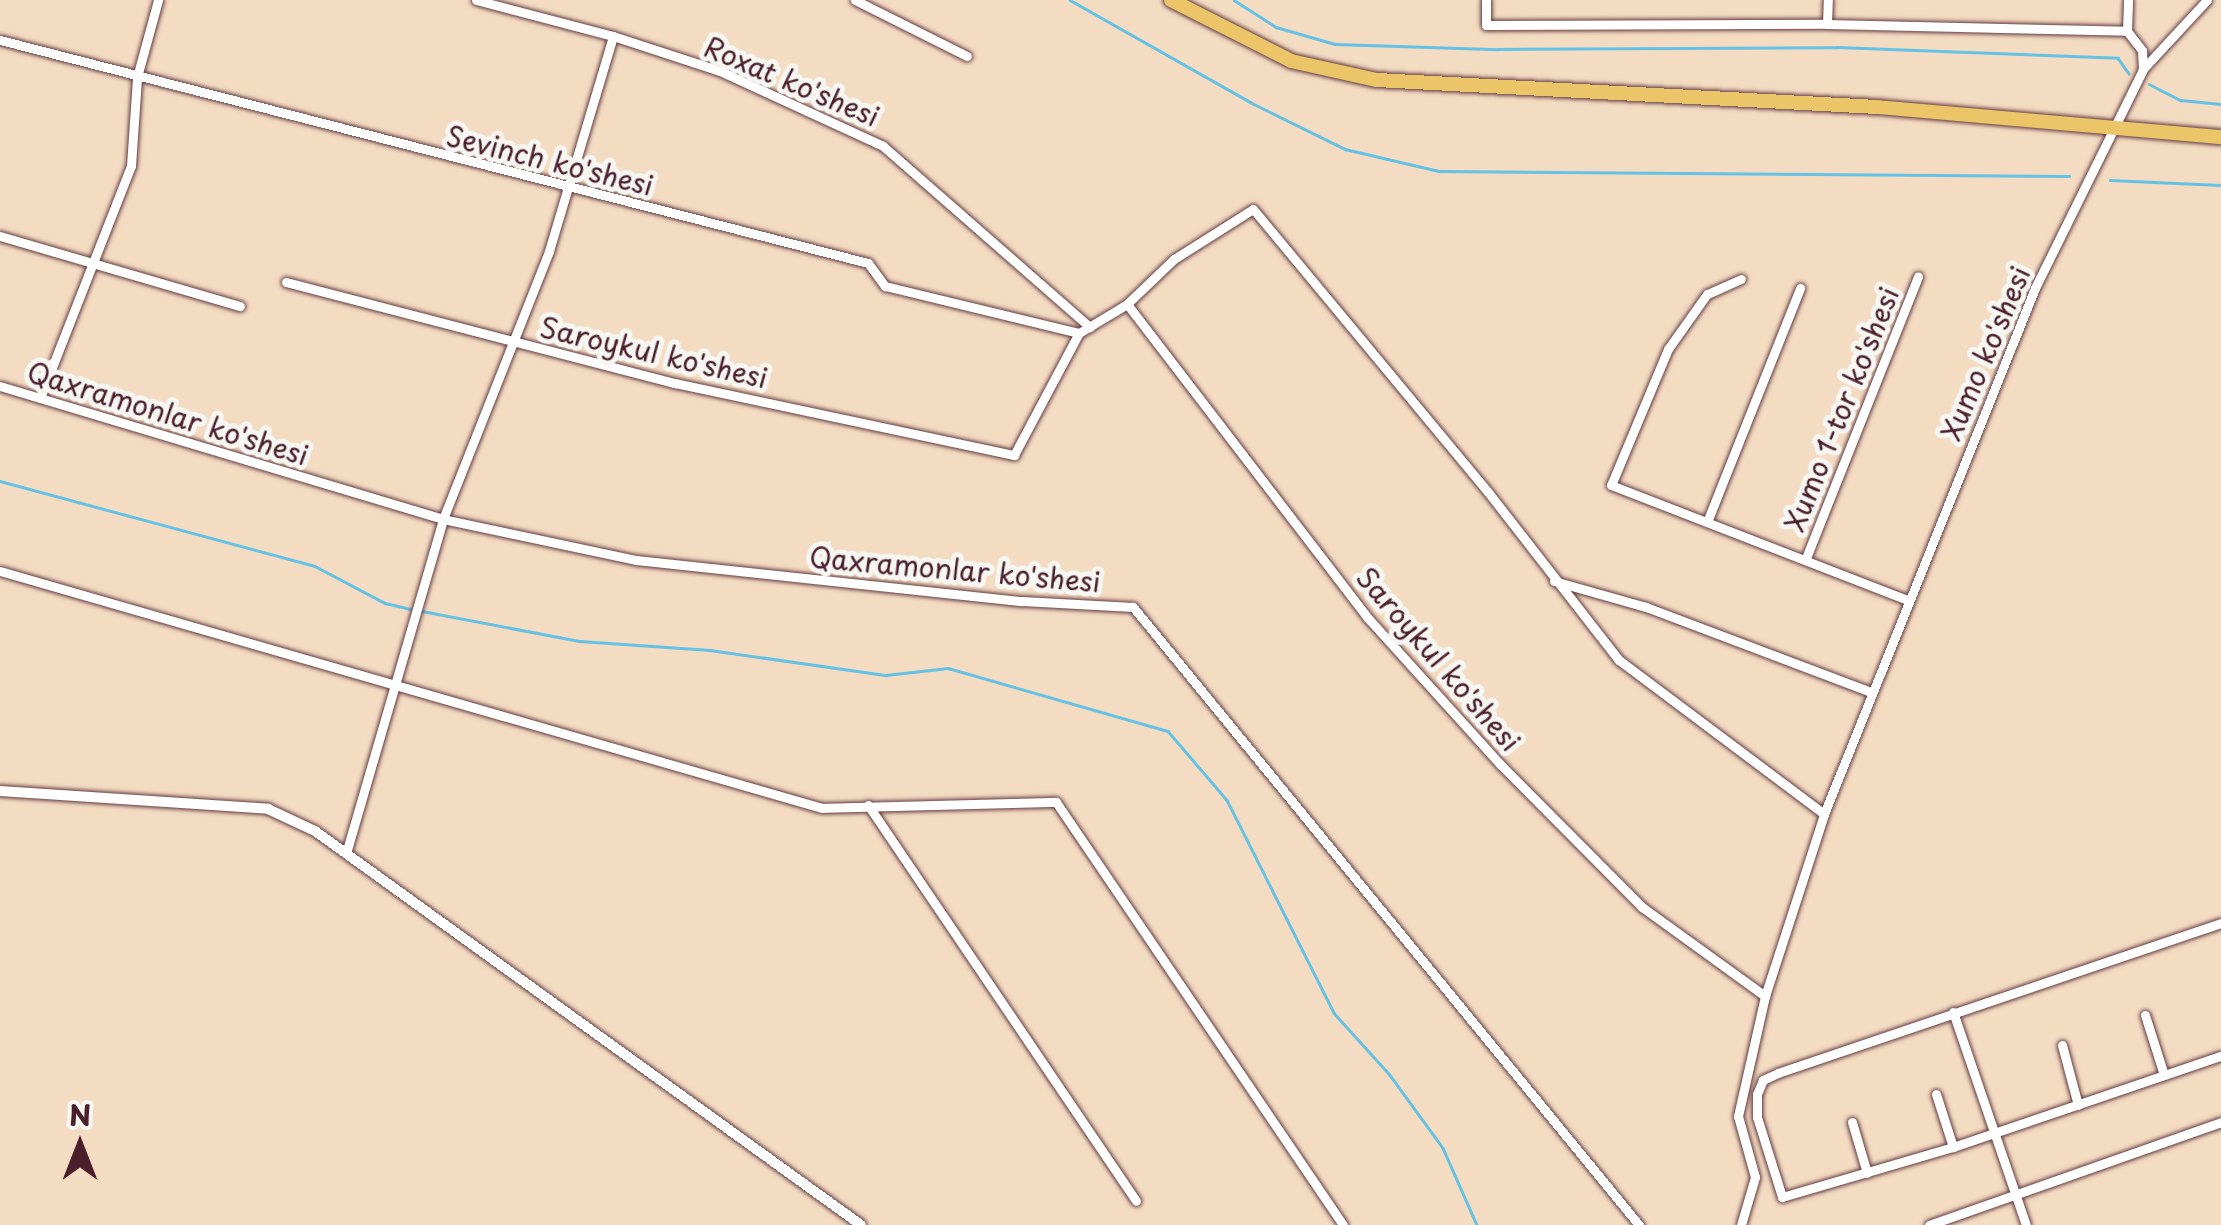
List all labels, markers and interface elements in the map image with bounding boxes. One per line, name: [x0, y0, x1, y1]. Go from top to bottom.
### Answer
street label: Roxat ko'shesi: [699, 29, 885, 133]
street label: Sevinch ko'shesi: [443, 118, 657, 202]
street label: Xumo ko'shesi: [1933, 261, 2037, 445]
street label: Xumo 1-tor ko'shesi: [1776, 282, 1906, 536]
street label: Saroykul ko'shesi: [537, 309, 771, 395]
street label: Qaxramonlar ko'shesi: [23, 354, 313, 472]
street label: Qaxramonlar ko'shesi: [808, 540, 1102, 598]
street label: Saroykul ko'shesi: [1350, 560, 1528, 758]
text: N: [69, 1093, 91, 1136]
north arrow: [30, 1095, 130, 1195]

